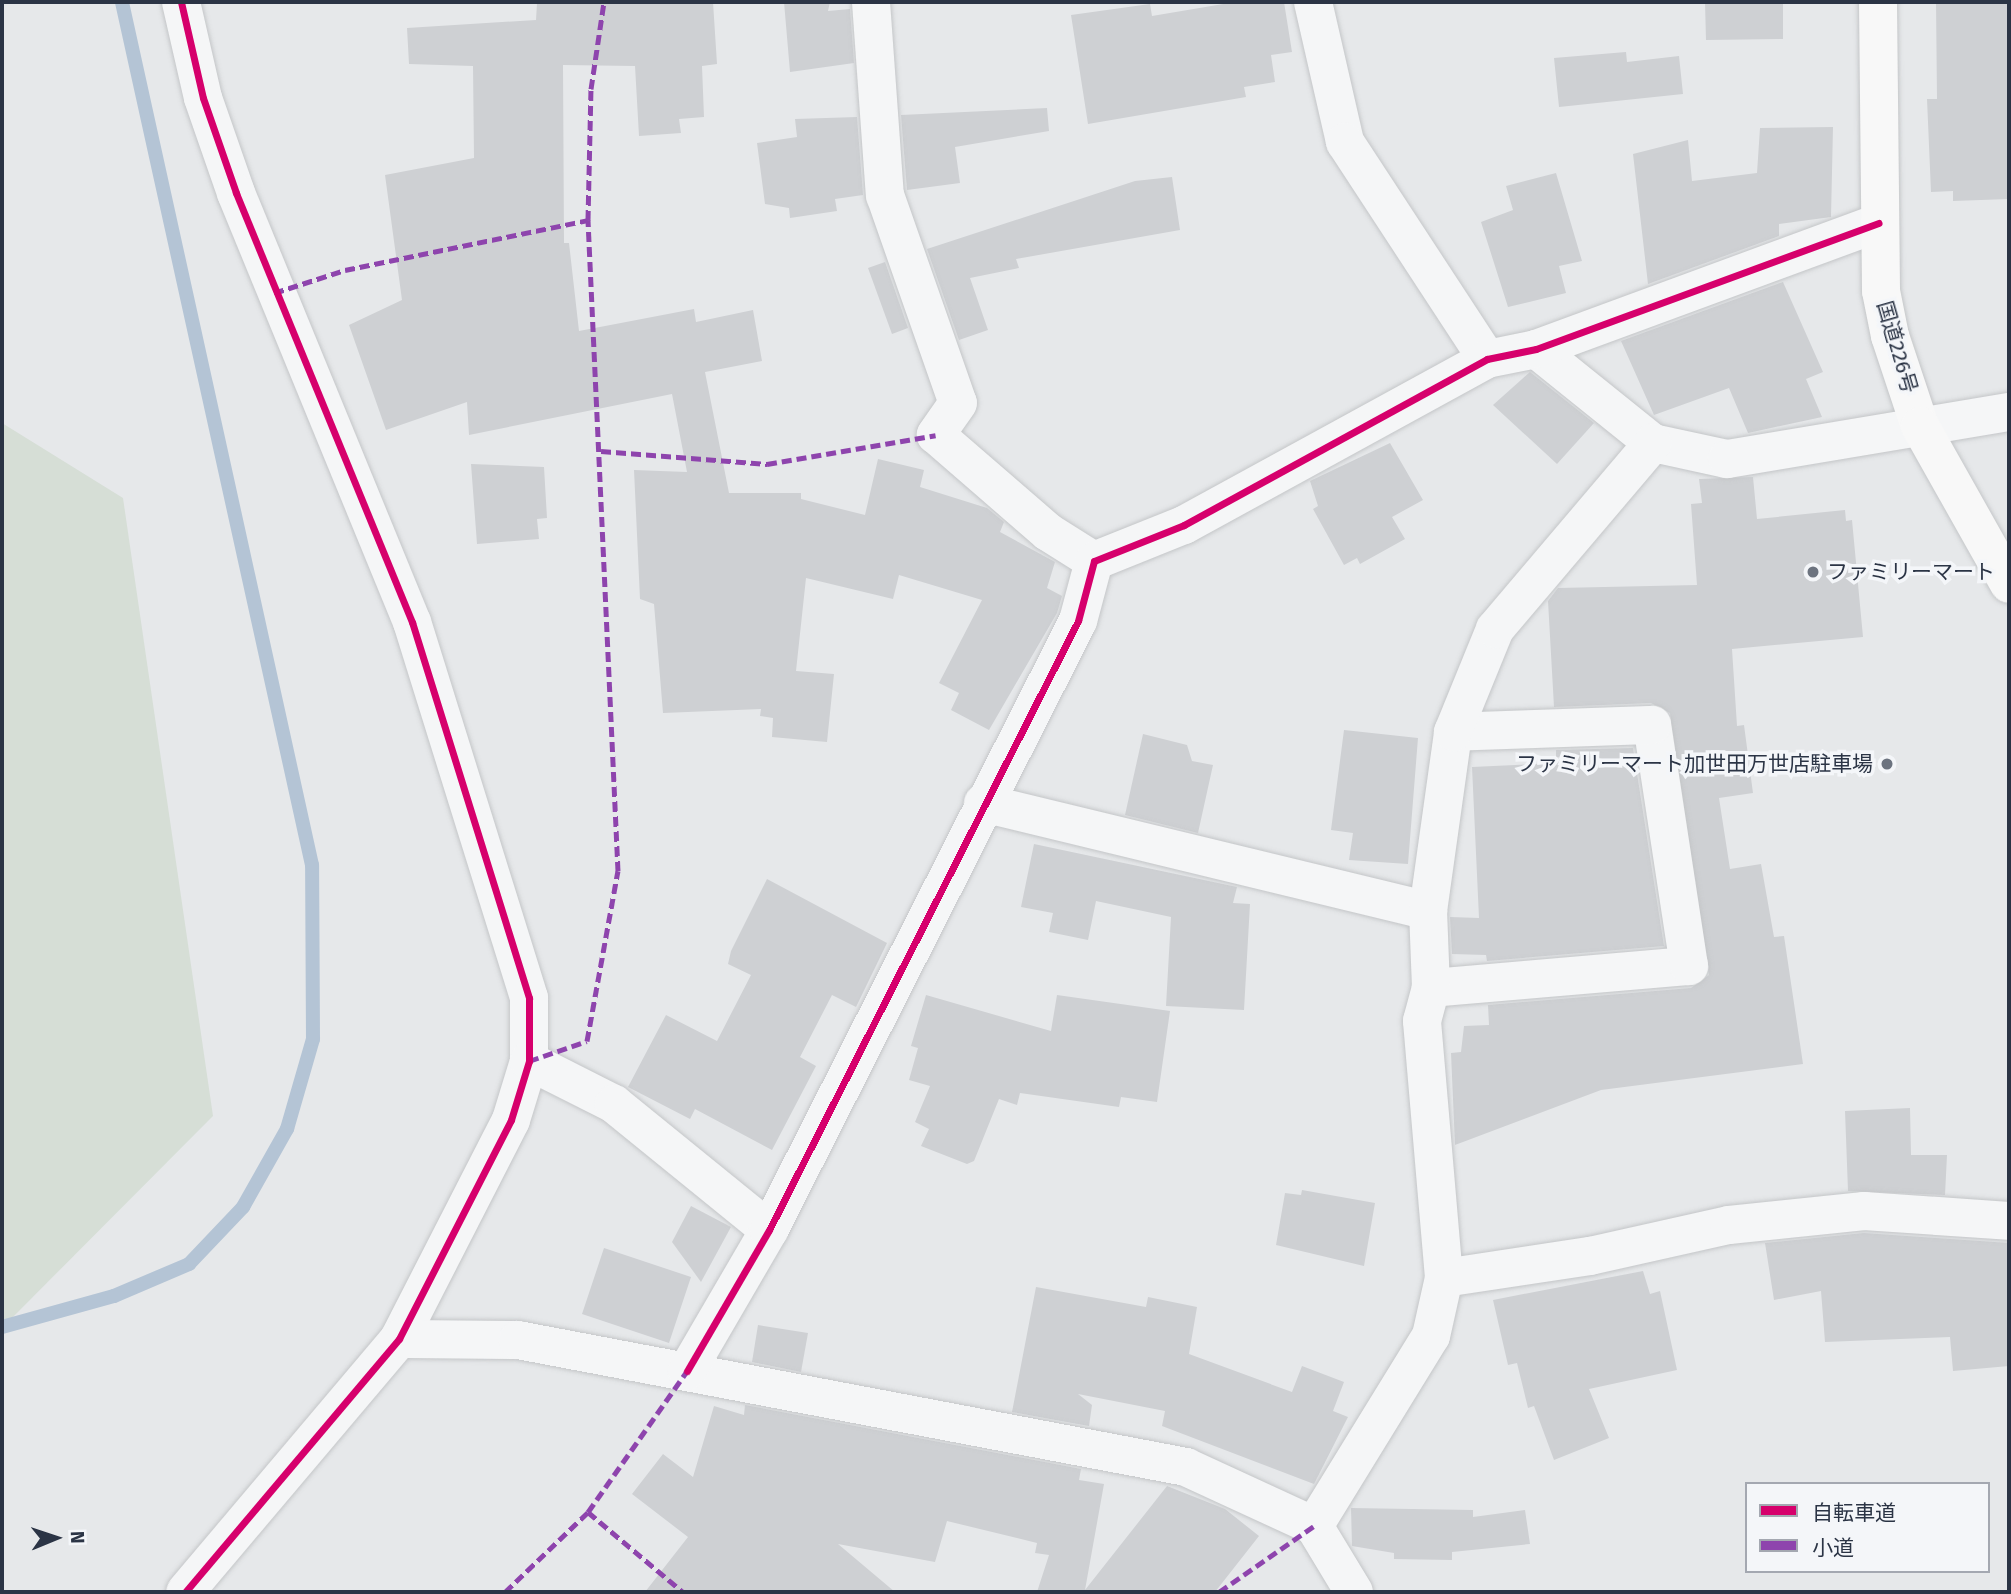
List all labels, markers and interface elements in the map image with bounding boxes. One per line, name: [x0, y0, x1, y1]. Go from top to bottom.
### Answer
street label: 国道226号: [1872, 298, 1922, 396]
place label: ファミリーマート: [1827, 559, 1995, 585]
marker: ファミリーマート: [1805, 564, 1821, 580]
place label: ファミリーマート加世田万世店駐車場: [1516, 751, 1873, 777]
marker: ファミリーマート加世田万世店駐車場: [1879, 756, 1895, 772]
legend: [1745, 1482, 1990, 1573]
text: 自転車道: [1812, 1500, 1896, 1526]
north arrow: [21, 1503, 91, 1573]
text: N: [66, 1531, 89, 1544]
text: 小道: [1812, 1535, 1854, 1561]

